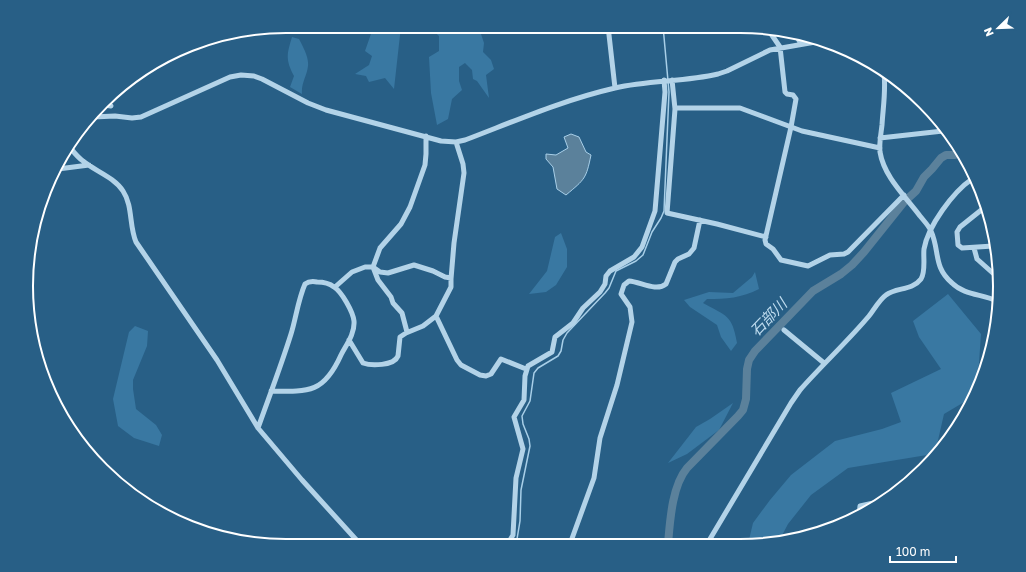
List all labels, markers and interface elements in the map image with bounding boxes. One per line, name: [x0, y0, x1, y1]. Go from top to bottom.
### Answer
north arrow: [978, 8, 1018, 48]
text: N: [981, 26, 996, 38]
water label: 石部川: [746, 293, 791, 339]
scale bar: [890, 538, 956, 564]
text: 100 m: [896, 544, 930, 559]

